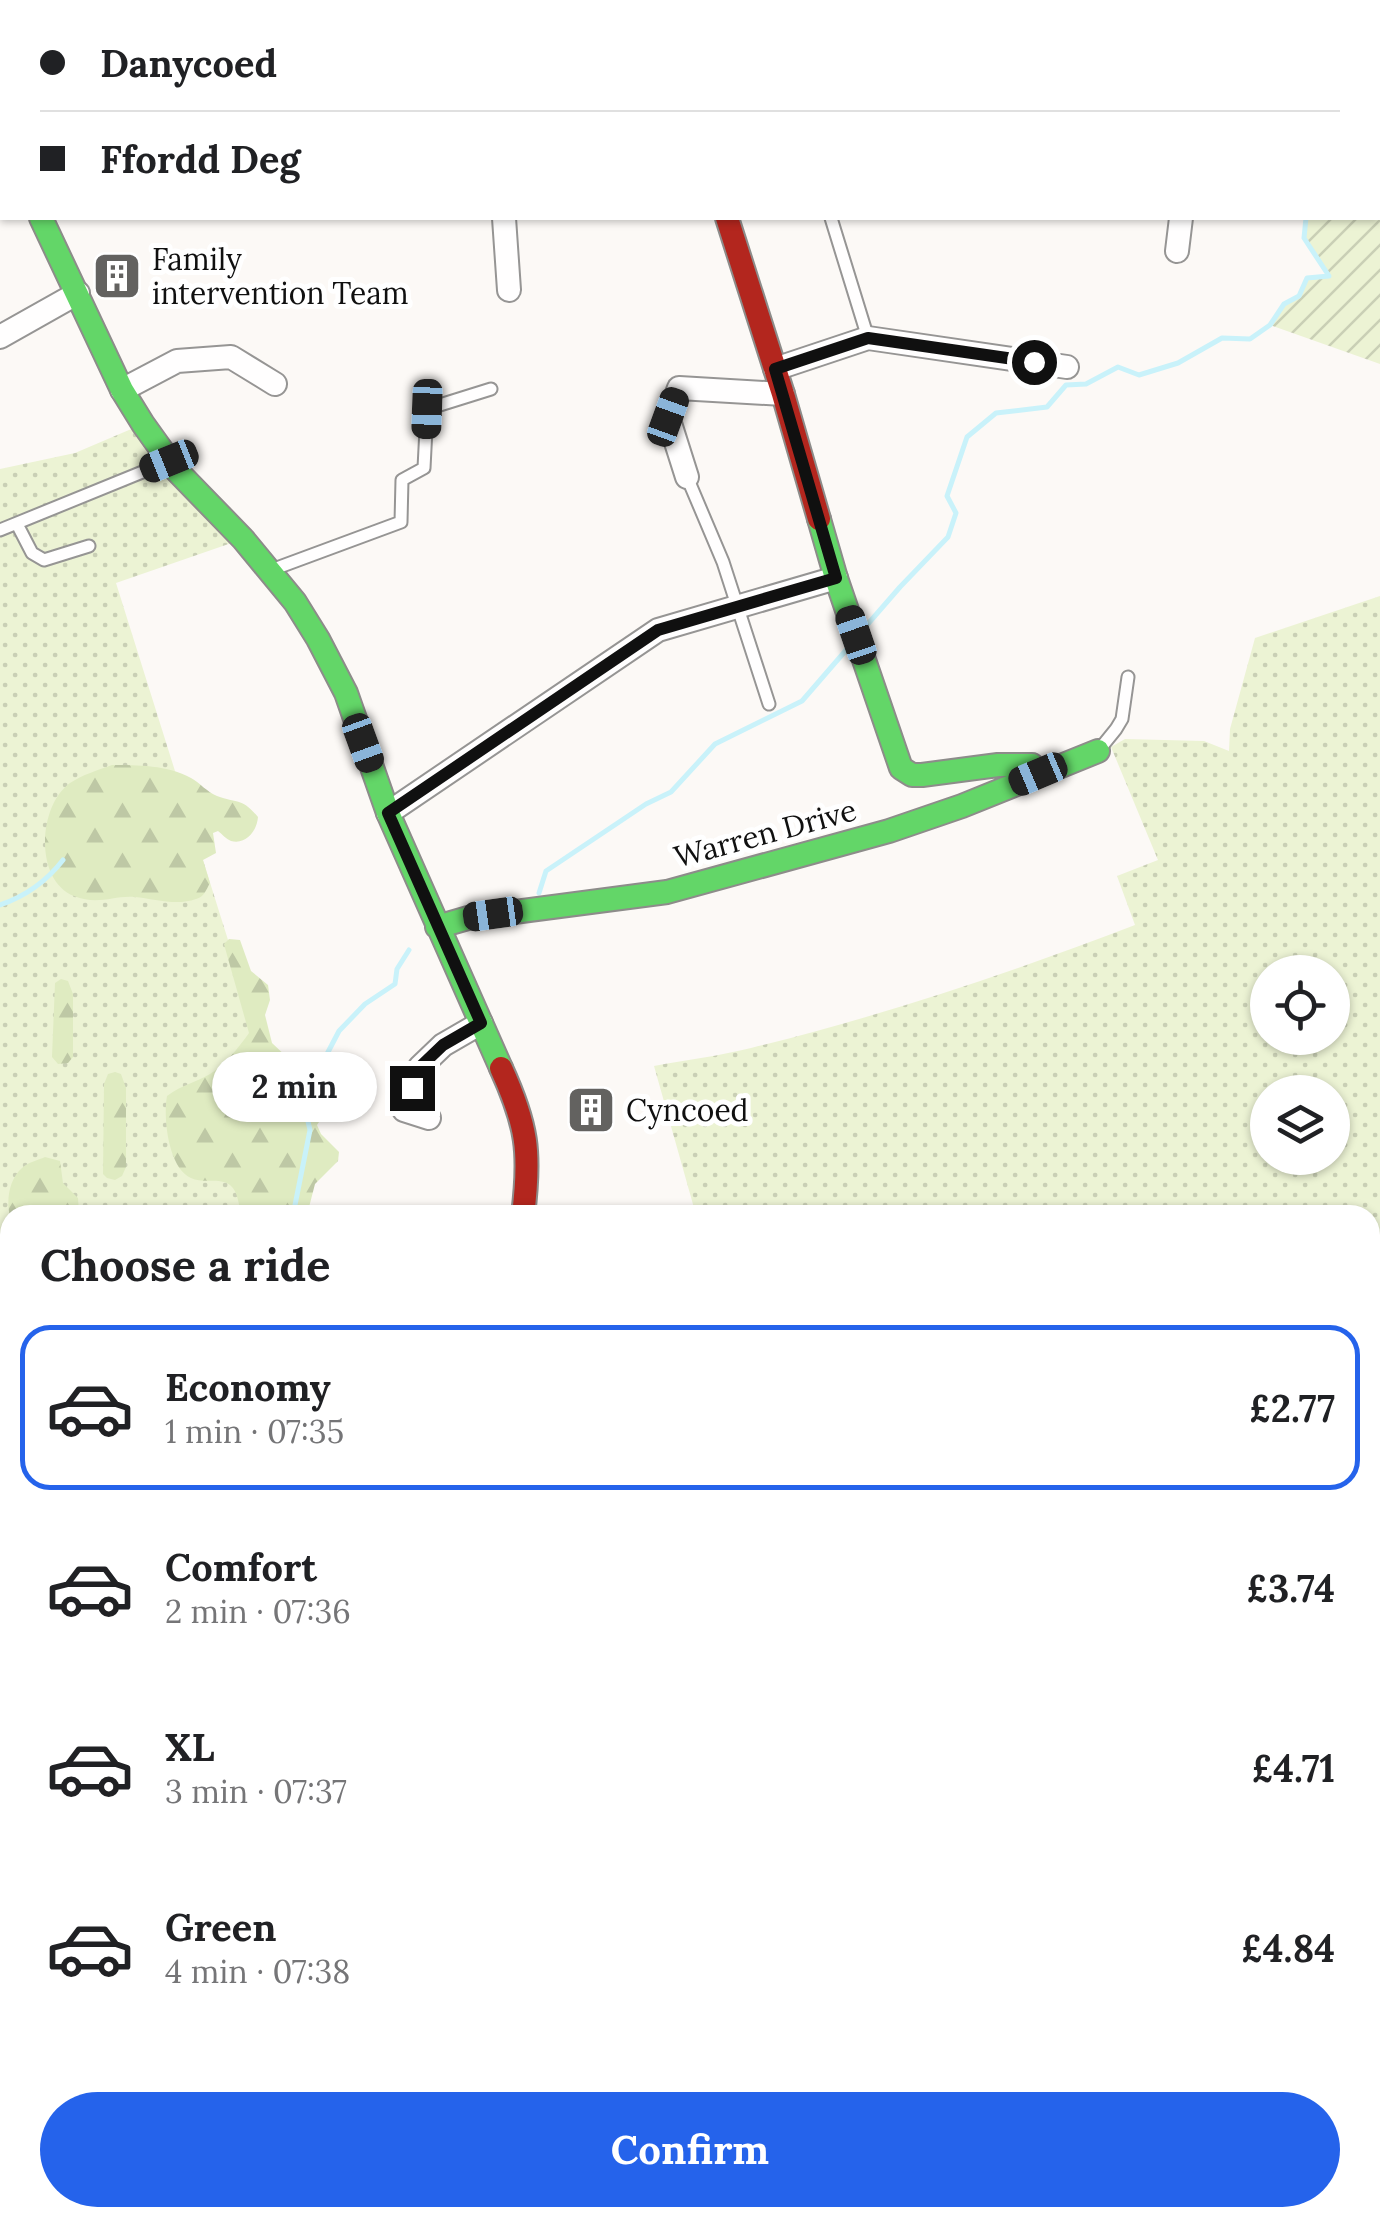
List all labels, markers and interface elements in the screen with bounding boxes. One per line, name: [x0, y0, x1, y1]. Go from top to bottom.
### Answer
text: Danycoed: [100, 39, 277, 87]
text: Ffordd Deg: [100, 135, 301, 183]
place label: Family intervention Team: [152, 240, 409, 312]
building icon: Family intervention Team: [91, 250, 143, 302]
route start: [1012, 340, 1057, 385]
car: [411, 378, 443, 440]
car: [644, 384, 692, 450]
car: [136, 436, 202, 486]
car: [832, 602, 880, 668]
car: [339, 710, 387, 776]
car: [1005, 748, 1071, 800]
street label: Warren Drive: [670, 790, 860, 876]
car: [461, 895, 525, 933]
map controls: [1250, 955, 1350, 1175]
button: locate: [1250, 955, 1350, 1055]
callout: 2 min: [212, 1053, 377, 1123]
text: 2 min: [252, 1066, 337, 1107]
route end: [390, 1066, 435, 1111]
button: layers: [1250, 1075, 1350, 1175]
building icon: Cyncoed: [565, 1084, 617, 1136]
place label: Cyncoed: [626, 1091, 748, 1130]
text: Choose a ride: [40, 1236, 330, 1293]
icon: car: [45, 1363, 135, 1453]
text: Economy: [165, 1363, 331, 1411]
text: £2.77: [1249, 1384, 1335, 1432]
text: 1 min · 07:35: [165, 1411, 344, 1452]
icon: car: [45, 1543, 135, 1633]
text: Comfort: [165, 1543, 317, 1591]
text: £3.74: [1246, 1564, 1335, 1612]
text: 2 min · 07:36: [165, 1591, 351, 1632]
icon: car: [45, 1723, 135, 1813]
text: XL: [165, 1723, 215, 1771]
text: £4.71: [1251, 1744, 1335, 1792]
text: 3 min · 07:37: [165, 1771, 347, 1812]
icon: car: [45, 1903, 135, 1993]
text: Green: [165, 1903, 277, 1951]
text: £4.84: [1241, 1924, 1335, 1972]
text: 4 min · 07:38: [165, 1951, 350, 1992]
button: Confirm: [40, 2092, 1340, 2207]

